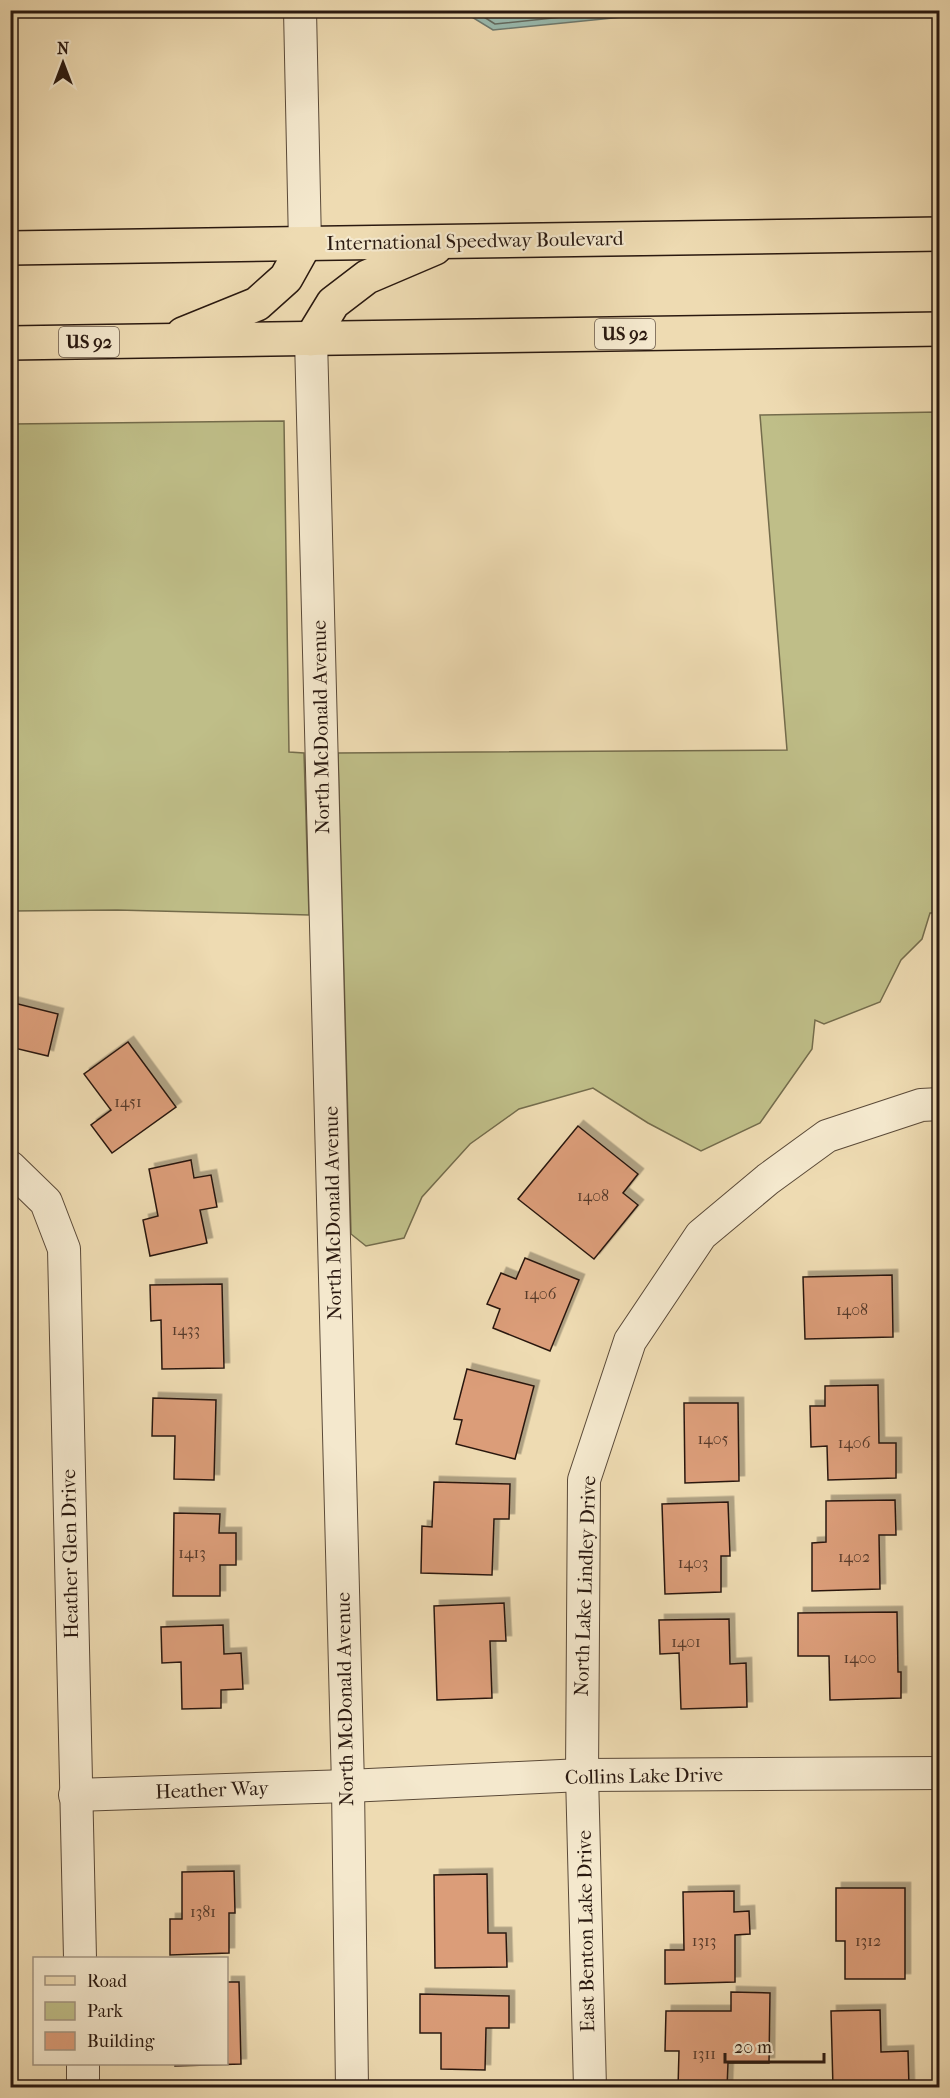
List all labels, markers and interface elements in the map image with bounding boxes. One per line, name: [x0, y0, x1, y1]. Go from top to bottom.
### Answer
north arrow: [33, 33, 93, 93]
text: N: [57, 39, 70, 58]
street label: International Speedway Boulevard: [326, 227, 625, 255]
road number: US 92: [595, 319, 655, 349]
road number: US 92: [59, 327, 119, 357]
street label: North McDonald Avenue: [308, 620, 334, 834]
house number: 1451: [114, 1092, 142, 1111]
street label: North McDonald Avenue: [320, 1106, 346, 1320]
house number: 1408: [577, 1186, 609, 1205]
house number: 1406: [524, 1284, 557, 1303]
house number: 1408: [836, 1300, 868, 1319]
house number: 1433: [172, 1320, 200, 1339]
house number: 1405: [698, 1429, 729, 1448]
house number: 1406: [838, 1433, 871, 1452]
street label: Heather Glen Drive: [57, 1469, 83, 1639]
street label: North Lake Lindley Drive: [570, 1475, 600, 1697]
house number: 1413: [178, 1543, 206, 1562]
house number: 1402: [838, 1547, 870, 1566]
house number: 1403: [678, 1553, 708, 1572]
street label: North McDonald Avenue: [332, 1592, 358, 1806]
house number: 1401: [671, 1632, 701, 1651]
house number: 1400: [844, 1648, 876, 1667]
street label: Collins Lake Drive: [565, 1763, 723, 1789]
street label: Heather Way: [155, 1776, 270, 1803]
street label: East Benton Lake Drive: [573, 1830, 599, 2032]
house number: 1381: [190, 1902, 216, 1921]
house number: 1313: [692, 1931, 716, 1950]
house number: 1312: [855, 1931, 881, 1950]
legend: [33, 1957, 228, 2065]
text: Road: [87, 1971, 127, 1992]
text: Park: [87, 2001, 124, 2022]
scale bar: [725, 2026, 824, 2064]
text: Building: [87, 2031, 155, 2052]
text: 20 m: [734, 2037, 772, 2058]
house number: 1311: [692, 2044, 716, 2063]

